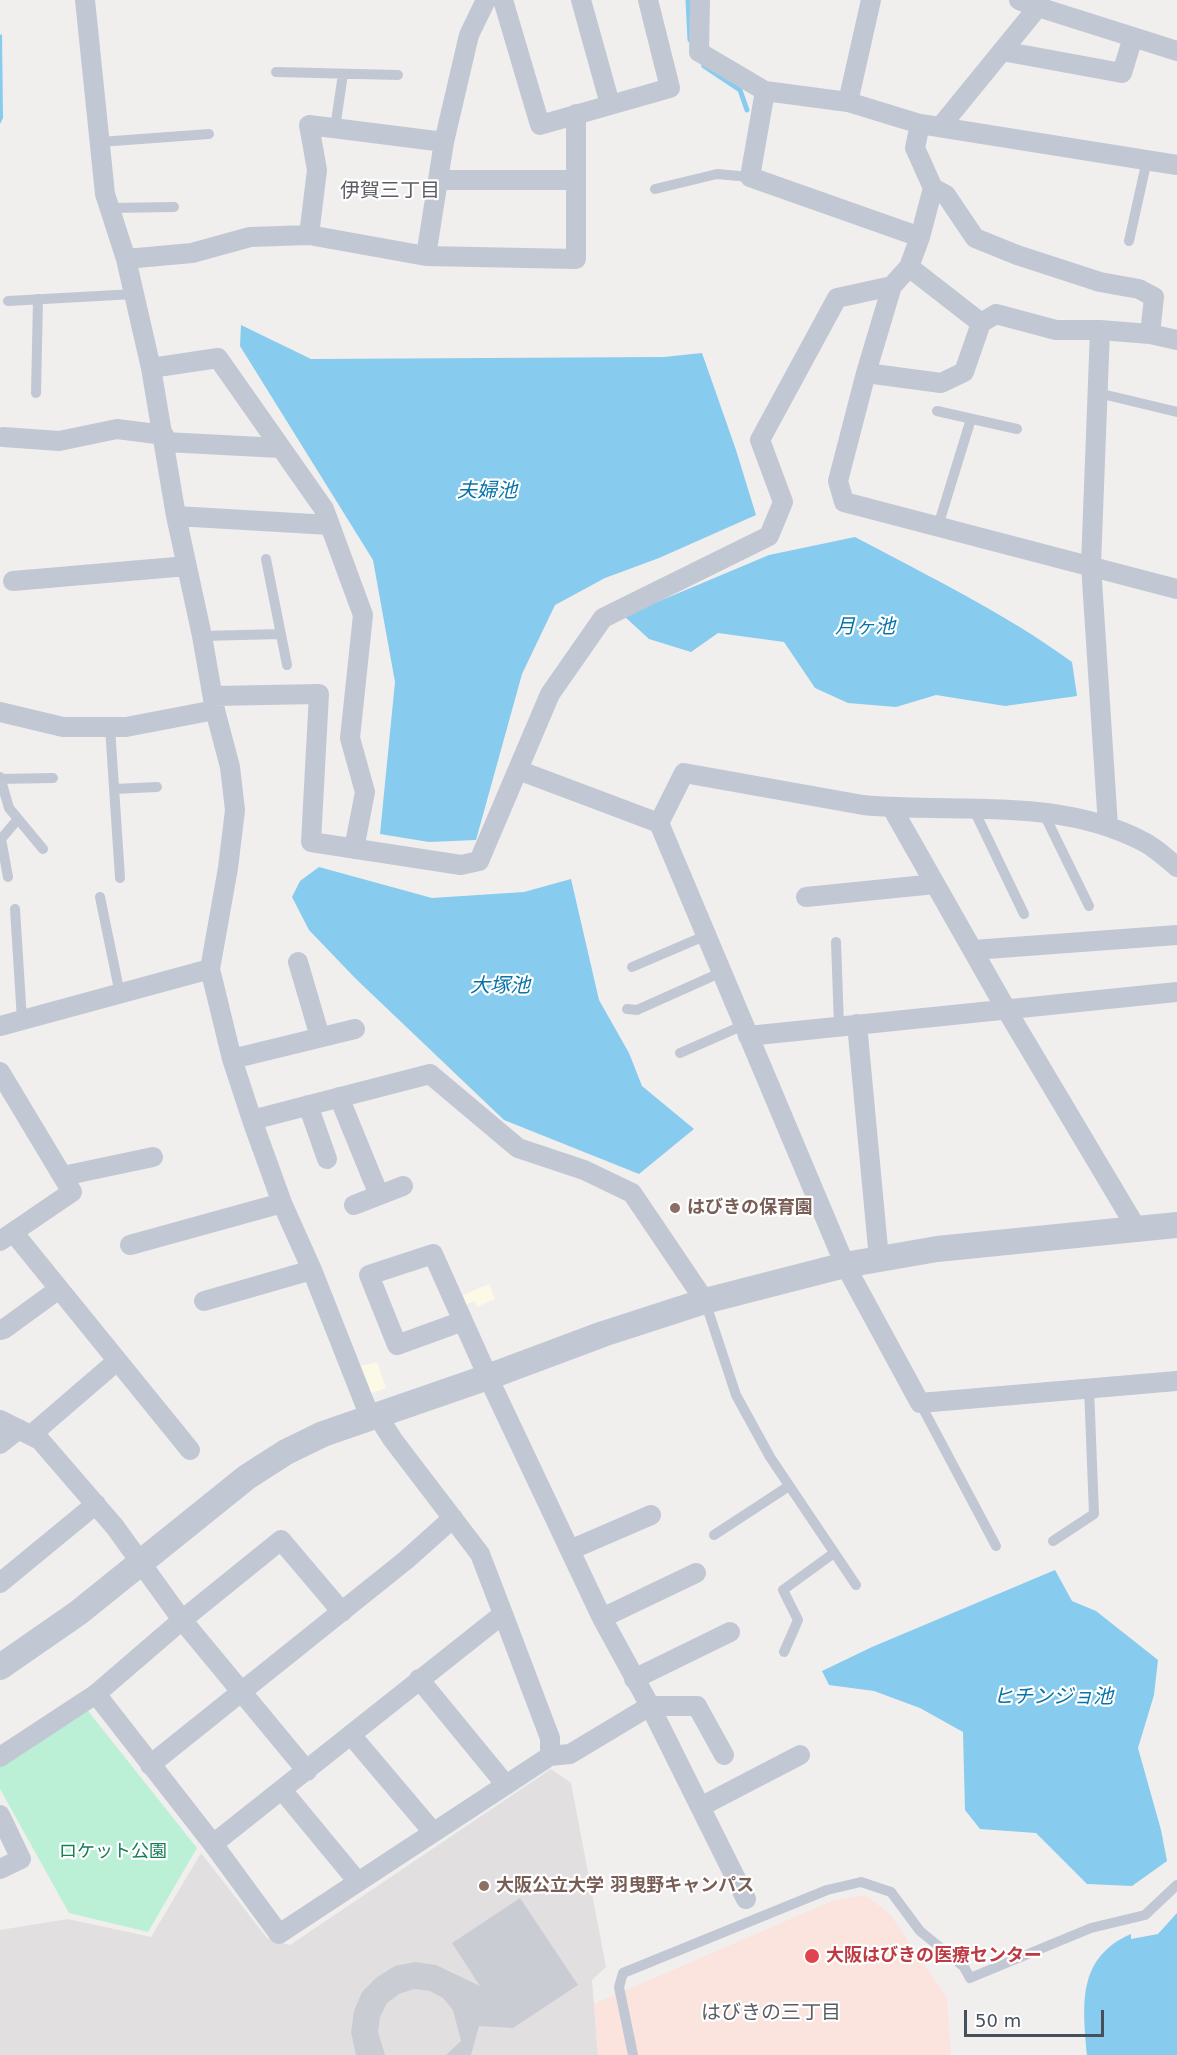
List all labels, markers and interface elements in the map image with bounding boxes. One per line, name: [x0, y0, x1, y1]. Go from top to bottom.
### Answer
district label: 伊賀三丁目: [340, 180, 440, 204]
water label: 夫婦池: [457, 480, 517, 504]
water label: 月ヶ池: [835, 616, 895, 640]
water label: 大塚池: [470, 975, 530, 999]
place label: はびきの保育園: [687, 1197, 813, 1219]
marker: はびきの保育園: [668, 1201, 682, 1215]
water label: ヒチンジョ池: [993, 1686, 1113, 1710]
park label: ロケット公園: [59, 1841, 167, 1863]
place label: 大阪公立大学 羽曳野キャンパス: [496, 1875, 754, 1897]
marker: 大阪公立大学 羽曳野キャンパス: [477, 1879, 491, 1893]
place label: 大阪はびきの医療センター: [826, 1945, 1042, 1967]
marker: 大阪はびきの医療センター: [803, 1947, 821, 1965]
scale bar: [967, 1998, 1106, 2036]
district label: はびきの三丁目: [701, 2002, 841, 2026]
text: 50 m: [975, 2010, 1021, 2031]

